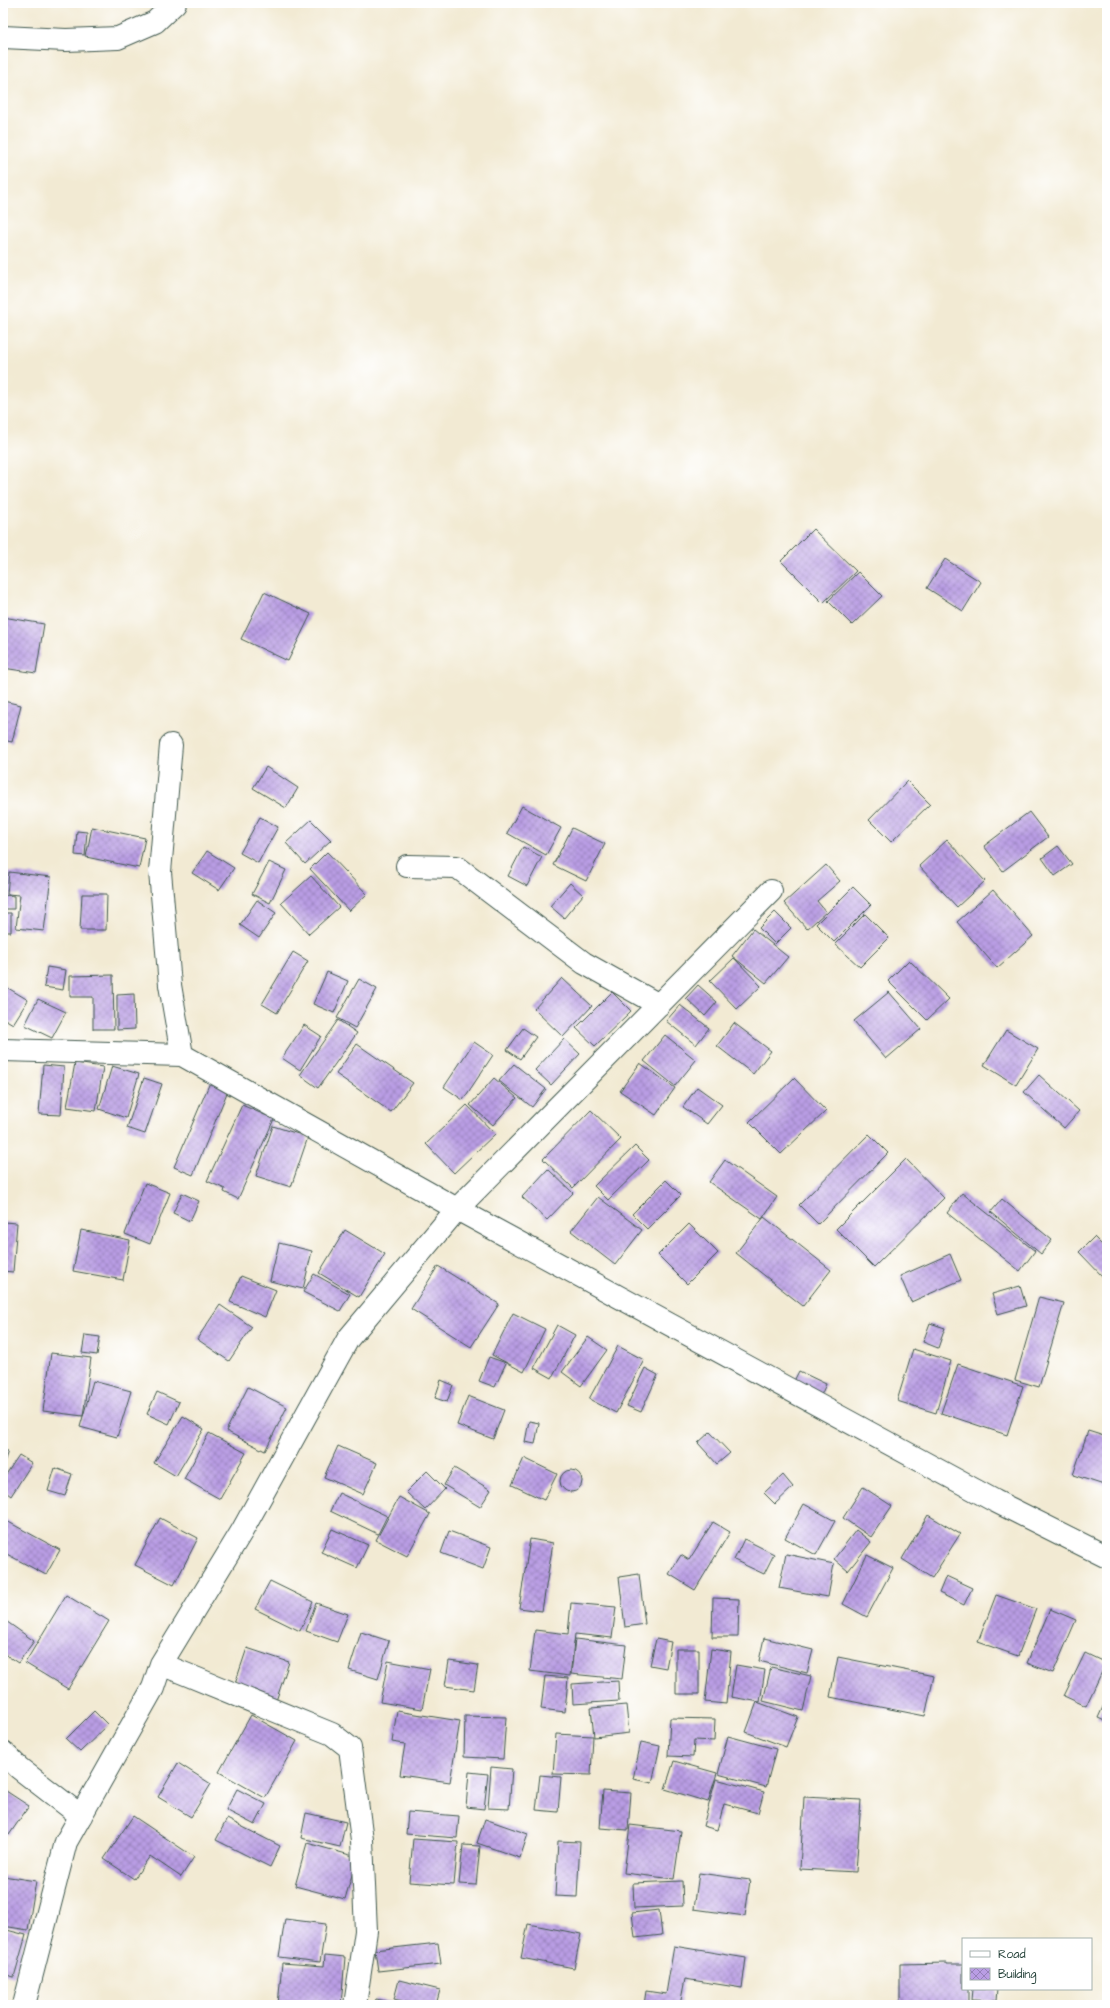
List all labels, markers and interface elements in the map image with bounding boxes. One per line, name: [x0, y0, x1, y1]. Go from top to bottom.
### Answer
legend: [962, 1938, 1092, 1990]
text: Road: [998, 1946, 1026, 1963]
text: Building: [998, 1966, 1036, 1984]

